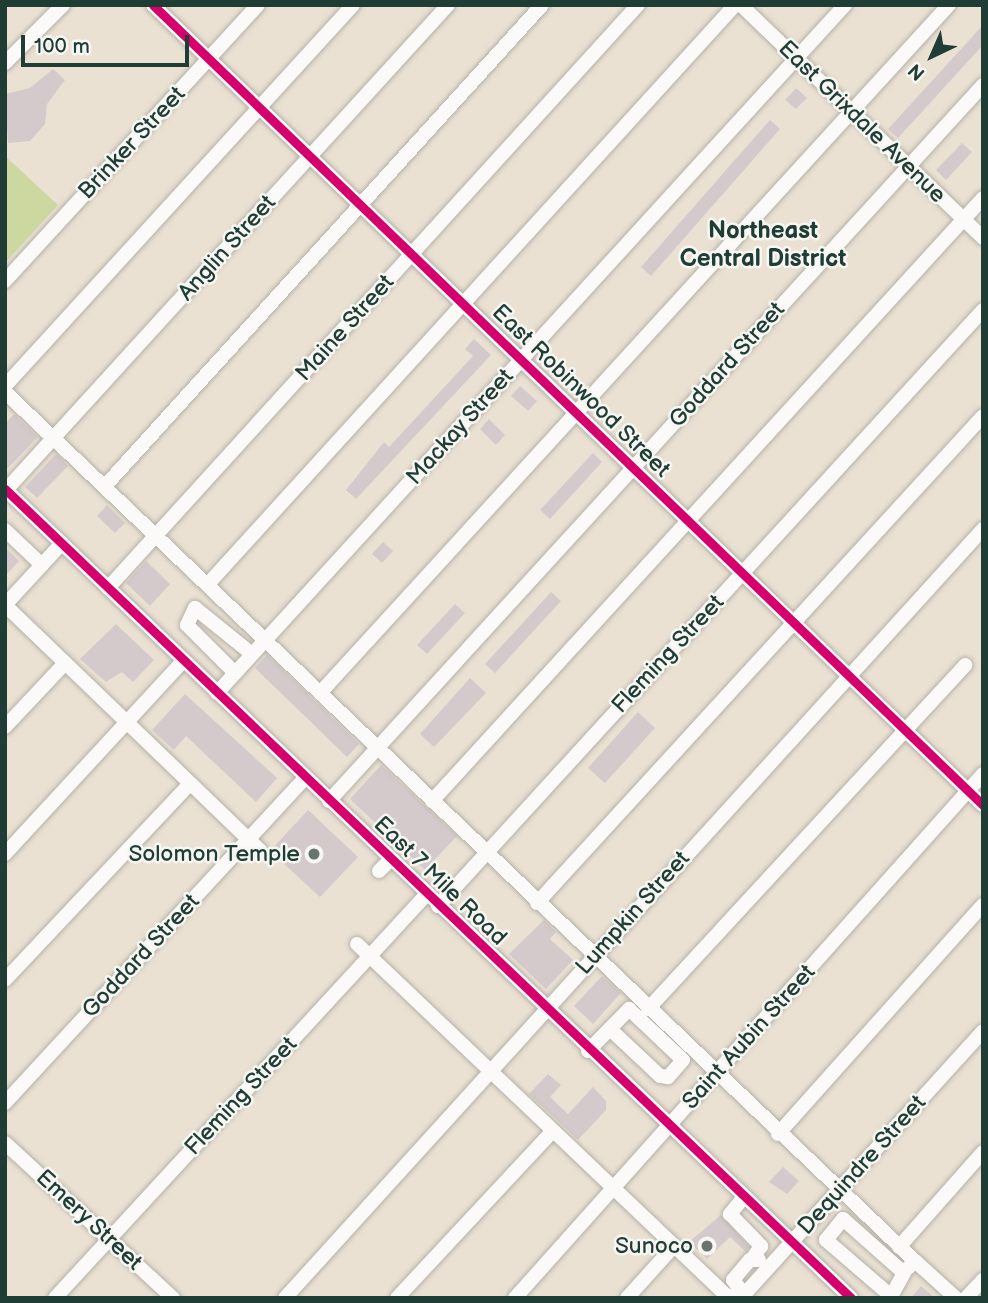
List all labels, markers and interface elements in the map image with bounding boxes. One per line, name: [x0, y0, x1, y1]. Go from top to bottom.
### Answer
scale bar: [24, 21, 192, 65]
north arrow: [897, 21, 967, 91]
text: 100 m: [34, 34, 90, 59]
street label: East Grixdale Avenue: [773, 35, 951, 209]
text: N: [904, 58, 930, 85]
street label: Brinker Street: [73, 81, 191, 205]
street label: Anglin Street: [172, 189, 282, 307]
district label: Northeast Central District: [680, 217, 846, 273]
street label: Maine Street: [290, 269, 400, 387]
street label: Goddard Street: [663, 296, 791, 434]
street label: East Robinwood Street: [486, 299, 676, 483]
street label: Mackay Street: [400, 362, 520, 492]
street label: Fleming Street: [606, 589, 730, 719]
street label: East 7 Mile Road: [367, 810, 513, 952]
place label: Solomon Temple: [128, 840, 300, 868]
street label: Lumpkin Street: [570, 845, 696, 981]
marker: Solomon Temple: [306, 846, 322, 862]
street label: Goddard Street: [76, 888, 206, 1024]
street label: Saint Aubin Street: [677, 959, 821, 1115]
street label: Fleming Street: [179, 1031, 303, 1161]
street label: Dequindre Street: [792, 1089, 932, 1241]
street label: Emery Street: [29, 1163, 149, 1277]
place label: Sunoco: [615, 1232, 693, 1260]
marker: Sunoco: [699, 1238, 715, 1254]

